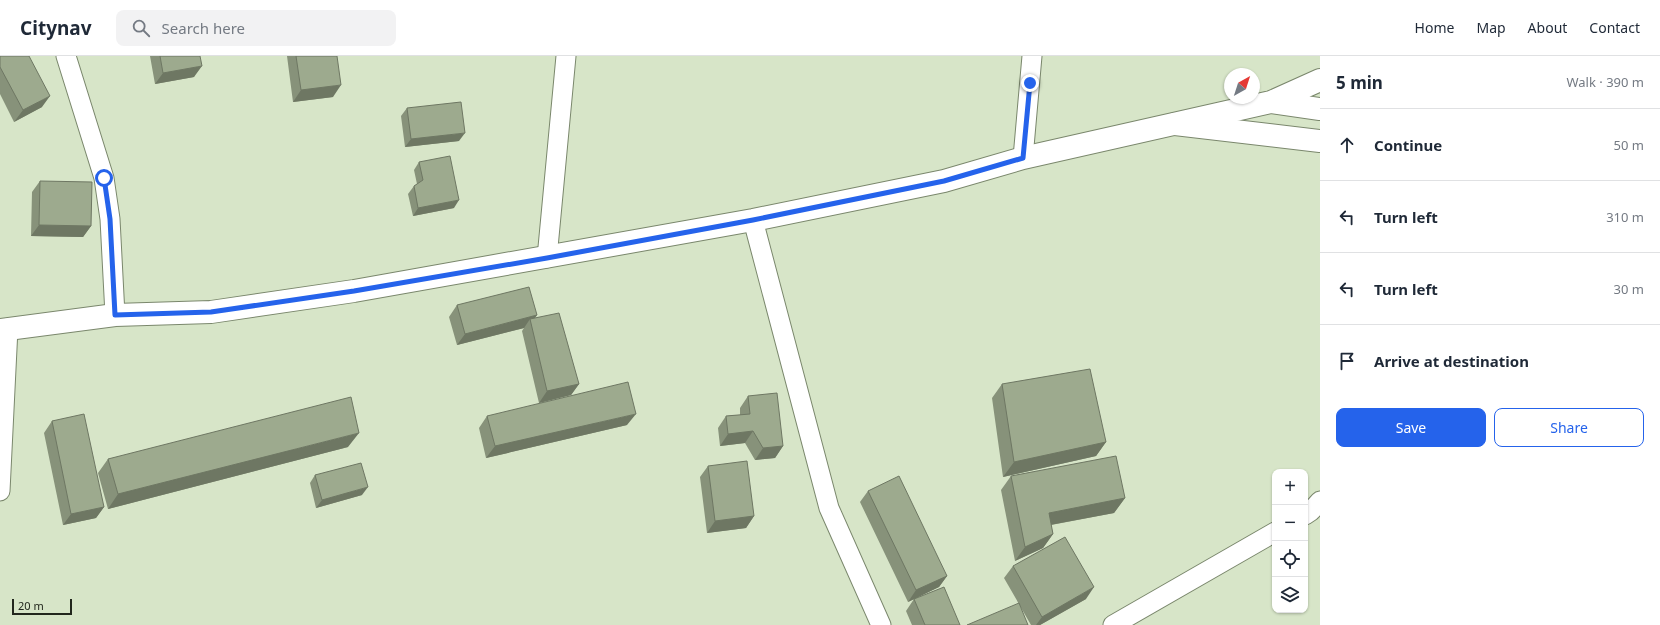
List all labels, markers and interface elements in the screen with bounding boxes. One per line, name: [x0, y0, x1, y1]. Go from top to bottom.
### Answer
search box: [116, 10, 396, 46]
text: Citynav: [20, 15, 92, 41]
icon: search: [130, 17, 152, 39]
text: Search here: [162, 18, 245, 38]
text: Home: [1415, 18, 1454, 37]
text: Map: [1476, 18, 1506, 37]
text: About: [1528, 18, 1567, 37]
text: Contact: [1589, 18, 1640, 37]
north arrow: [1224, 68, 1260, 104]
text: 5 min: [1336, 71, 1383, 94]
text: Walk · 390 m: [1566, 73, 1644, 91]
route end: [1021, 74, 1039, 92]
icon: ahead: [1336, 134, 1358, 156]
text: Continue: [1374, 135, 1442, 155]
text: 50 m: [1614, 136, 1644, 154]
route start: [95, 169, 113, 187]
icon: left: [1336, 206, 1358, 228]
text: Turn left: [1374, 207, 1438, 227]
text: 310 m: [1606, 208, 1644, 226]
icon: left: [1336, 278, 1358, 300]
text: Turn left: [1374, 279, 1438, 299]
text: 30 m: [1614, 280, 1644, 298]
icon: arrive: [1336, 350, 1358, 372]
text: Arrive at destination: [1374, 351, 1529, 371]
button: Save: [1336, 408, 1486, 447]
button: Share: [1494, 408, 1644, 447]
map controls: [1272, 469, 1308, 613]
button: +: [1272, 469, 1308, 505]
button: −: [1272, 505, 1308, 541]
button: locate: [1272, 541, 1308, 577]
button: layers: [1272, 577, 1308, 613]
scale bar: [12, 597, 72, 616]
text: 20 m: [18, 598, 44, 613]

